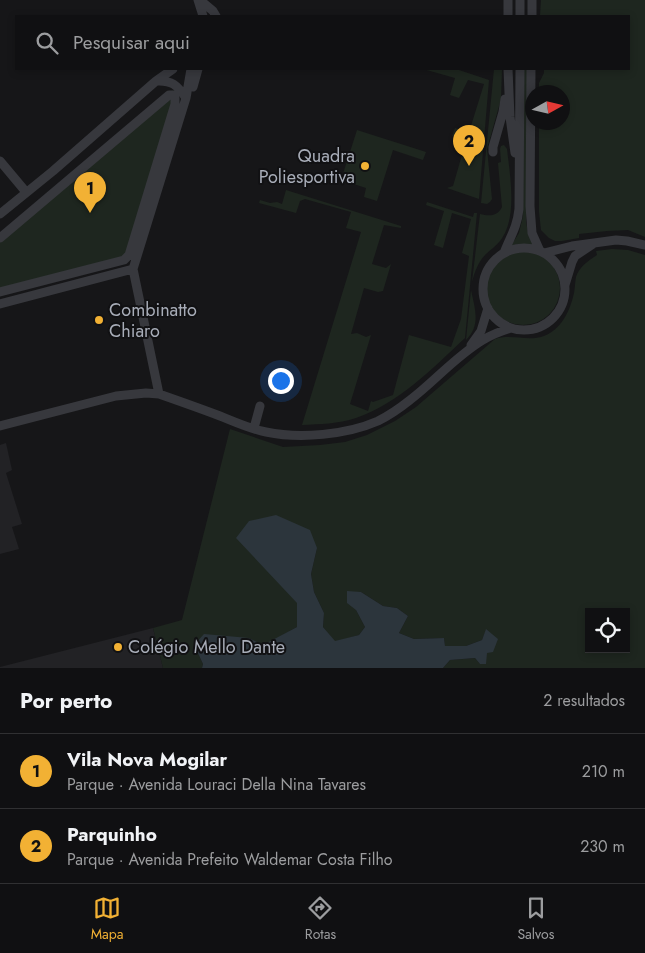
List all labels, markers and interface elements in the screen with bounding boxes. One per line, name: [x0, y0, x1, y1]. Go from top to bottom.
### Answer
search box: [15, 15, 630, 70]
icon: search: [33, 29, 61, 57]
text: Pesquisar aqui: [73, 29, 190, 56]
north arrow: [525, 85, 570, 130]
pin: 2: [453, 125, 485, 166]
place label: Quadra Poliesportiva: [259, 143, 355, 190]
marker: Quadra Poliesportiva: [359, 160, 371, 172]
pin: 1: [74, 172, 106, 213]
place label: Combinatto Chiaro: [109, 297, 197, 344]
marker: Combinatto Chiaro: [93, 314, 105, 326]
your location: [268, 368, 294, 394]
map controls: [585, 608, 630, 653]
button: locate: [585, 608, 630, 653]
place label: Colégio Mello Dante: [128, 634, 285, 660]
marker: Colégio Mello Dante: [112, 641, 124, 653]
text: Por perto: [20, 686, 112, 716]
text: 2 resultados: [543, 689, 625, 712]
text: Vila Nova Mogilar: [67, 746, 227, 773]
text: 1: [32, 760, 40, 783]
text: 210 m: [582, 760, 625, 783]
text: Parque · Avenida Louraci Della Nina Tavares: [67, 773, 366, 796]
text: Parquinho: [67, 821, 157, 848]
text: 2: [31, 835, 41, 858]
text: 230 m: [580, 835, 625, 858]
text: Parque · Avenida Prefeito Waldemar Costa Filho: [67, 848, 393, 871]
tab: Mapa: [91, 894, 123, 944]
tab: Rotas: [305, 894, 336, 944]
tab: Salvos: [517, 894, 554, 944]

